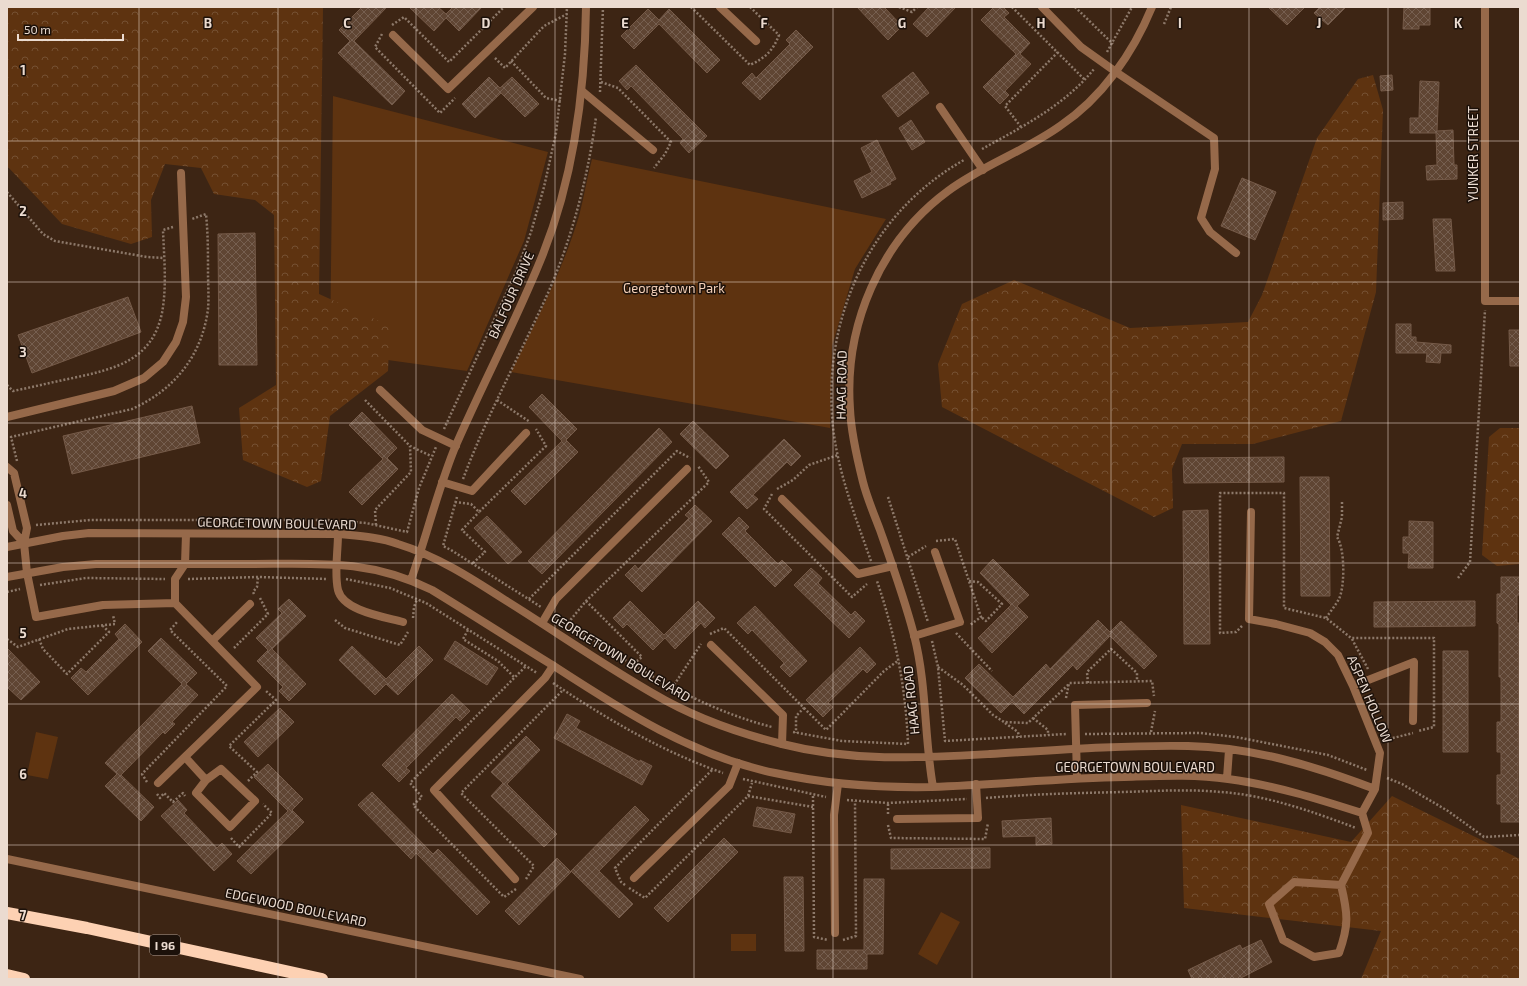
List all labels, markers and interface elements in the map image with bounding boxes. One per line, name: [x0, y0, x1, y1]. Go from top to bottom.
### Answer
text: B: [204, 15, 212, 31]
text: C: [343, 15, 351, 31]
text: D: [482, 15, 491, 31]
text: E: [621, 15, 629, 31]
text: F: [760, 15, 768, 31]
text: G: [898, 15, 906, 31]
text: H: [1037, 15, 1046, 31]
text: I: [1178, 15, 1182, 31]
text: J: [1317, 15, 1321, 31]
text: K: [1454, 15, 1463, 31]
scale bar: [18, 16, 123, 42]
text: 50 m: [24, 22, 51, 36]
text: 1: [20, 62, 26, 78]
street label: YUNKER STREET: [1465, 106, 1481, 202]
text: 2: [19, 203, 27, 219]
street label: BALFOUR DRIVE: [485, 249, 537, 341]
park label: Georgetown Park: [623, 280, 725, 296]
text: 3: [19, 344, 27, 360]
street label: HAAG ROAD: [832, 350, 850, 420]
text: 4: [19, 485, 27, 501]
street label: GEORGETOWN BOULEVARD: [197, 514, 357, 532]
street label: GEORGETOWN BOULEVARD: [548, 609, 694, 705]
text: 5: [19, 625, 27, 641]
street label: ASPEN HOLLOW: [1344, 653, 1396, 745]
street label: HAAG ROAD: [899, 665, 923, 735]
street label: GEORGETOWN BOULEVARD: [1055, 759, 1215, 775]
text: 6: [19, 766, 27, 782]
street label: EDGEWOOD BOULEVARD: [224, 884, 368, 930]
text: 7: [20, 907, 27, 923]
road number: I 96: [150, 935, 180, 955]

